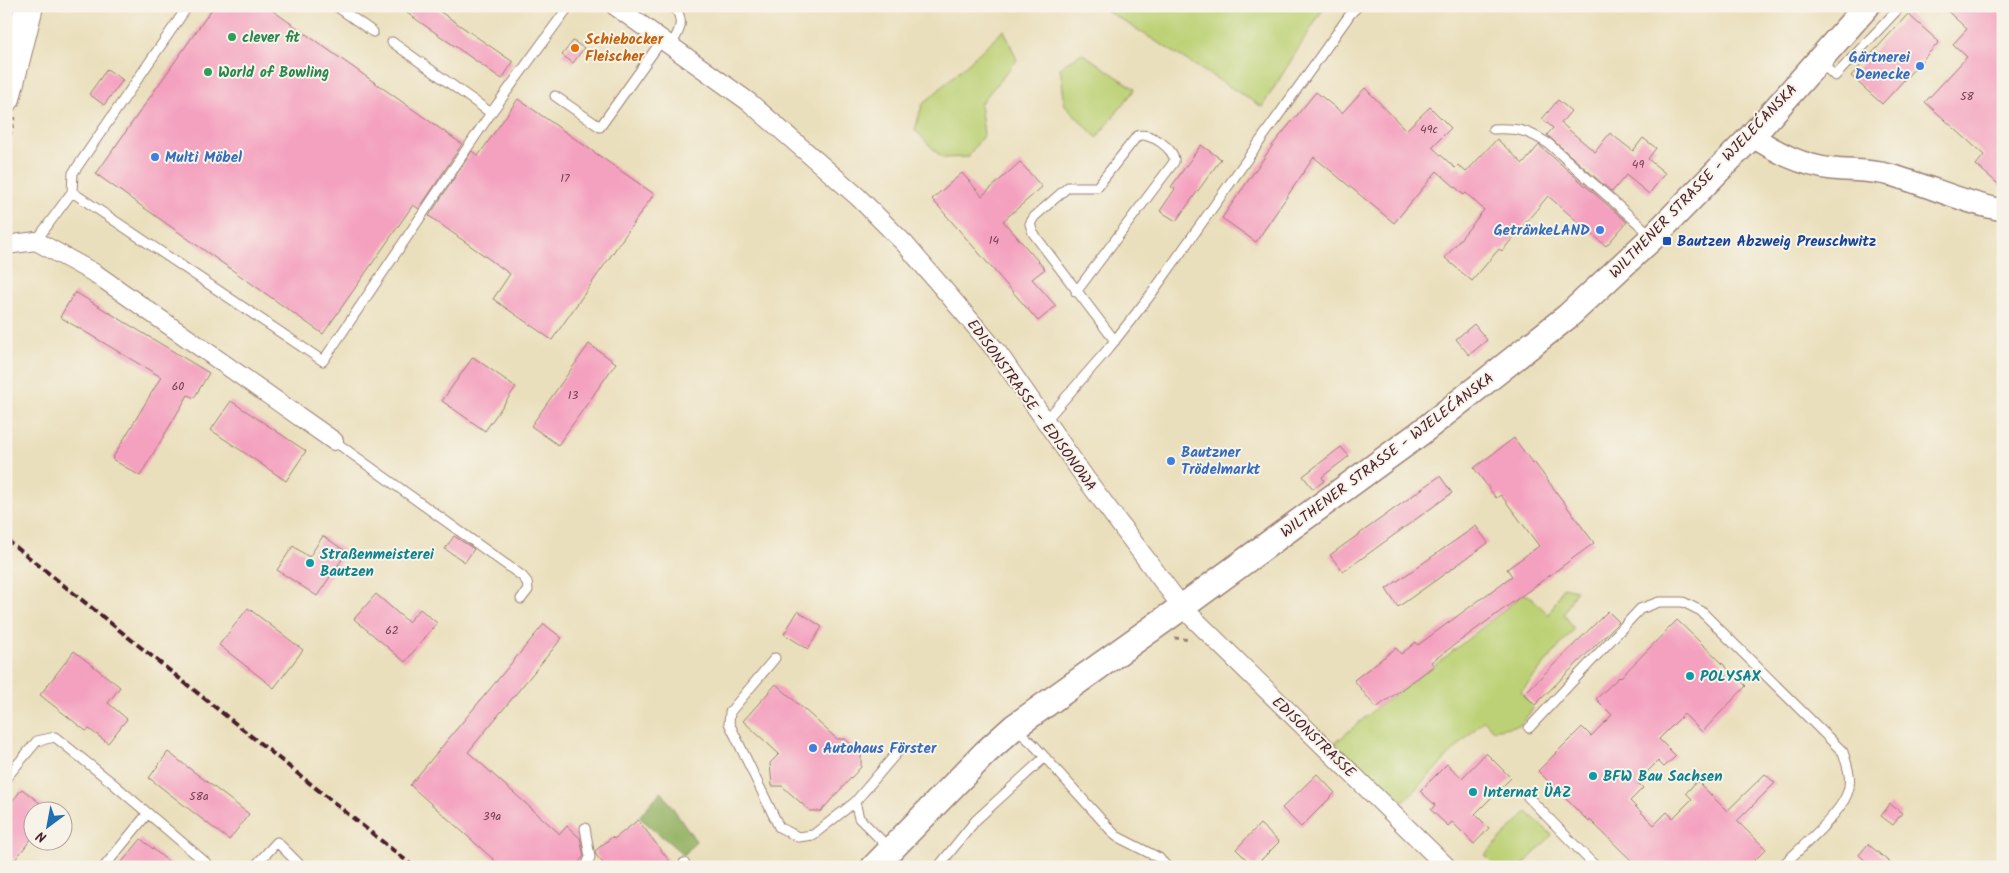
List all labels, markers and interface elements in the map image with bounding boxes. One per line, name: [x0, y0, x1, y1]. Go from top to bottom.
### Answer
place label: clever fit: [242, 26, 300, 50]
place label: Schiebocker Fleischer: [585, 28, 664, 69]
marker: clever fit: [226, 31, 238, 43]
marker: Schiebocker Fleischer: [569, 42, 581, 54]
place label: Gärtnerei Denecke: [1849, 46, 1911, 87]
marker: Gärtnerei Denecke: [1914, 60, 1926, 72]
place label: World of Bowling: [218, 61, 329, 85]
marker: World of Bowling: [202, 66, 214, 78]
street label: WILTHENER STRASSE - WJELEĆANSKA: [1604, 79, 1804, 284]
house number: 58: [1960, 87, 1975, 106]
house number: 49c: [1420, 120, 1438, 139]
place label: Multi Möbel: [165, 146, 242, 170]
marker: Multi Möbel: [149, 151, 161, 163]
house number: 49: [1632, 155, 1644, 174]
house number: 17: [560, 169, 570, 188]
place label: GetränkeLAND: [1494, 219, 1590, 243]
marker: GetränkeLAND: [1594, 224, 1606, 236]
place label: Bautzen Abzweig Preuschwitz: [1677, 230, 1876, 254]
house number: 14: [989, 231, 1000, 250]
marker: Bautzen Abzweig Preuschwitz: [1661, 235, 1673, 247]
street label: EDISONSTRASSE - EDISONOWA: [960, 314, 1102, 497]
street label: WILTHENER STRASSE - WJELEĆANSKA: [1276, 367, 1500, 544]
house number: 60: [172, 377, 184, 396]
house number: 13: [568, 386, 578, 405]
place label: Bautzner Trödelmarkt: [1181, 441, 1261, 482]
marker: Bautzner Trödelmarkt: [1165, 455, 1177, 467]
place label: Straßenmeisterei Bautzen: [320, 543, 435, 584]
marker: Straßenmeisterei Bautzen: [304, 557, 316, 569]
house number: 62: [385, 621, 399, 640]
place label: POLYSAX: [1700, 665, 1762, 689]
marker: POLYSAX: [1684, 670, 1696, 682]
street label: EDISONSTRASSE: [1266, 691, 1362, 785]
place label: Autohaus Förster: [823, 737, 937, 761]
marker: Autohaus Förster: [807, 742, 819, 754]
place label: BFW Bau Sachsen: [1603, 765, 1722, 789]
marker: BFW Bau Sachsen: [1587, 770, 1599, 782]
place label: Internat ÜAZ: [1483, 781, 1572, 805]
marker: Internat ÜAZ: [1467, 786, 1479, 798]
house number: 58a: [189, 787, 209, 806]
north arrow: [22, 800, 72, 850]
house number: 39a: [483, 807, 502, 826]
text: N: [32, 824, 51, 848]

